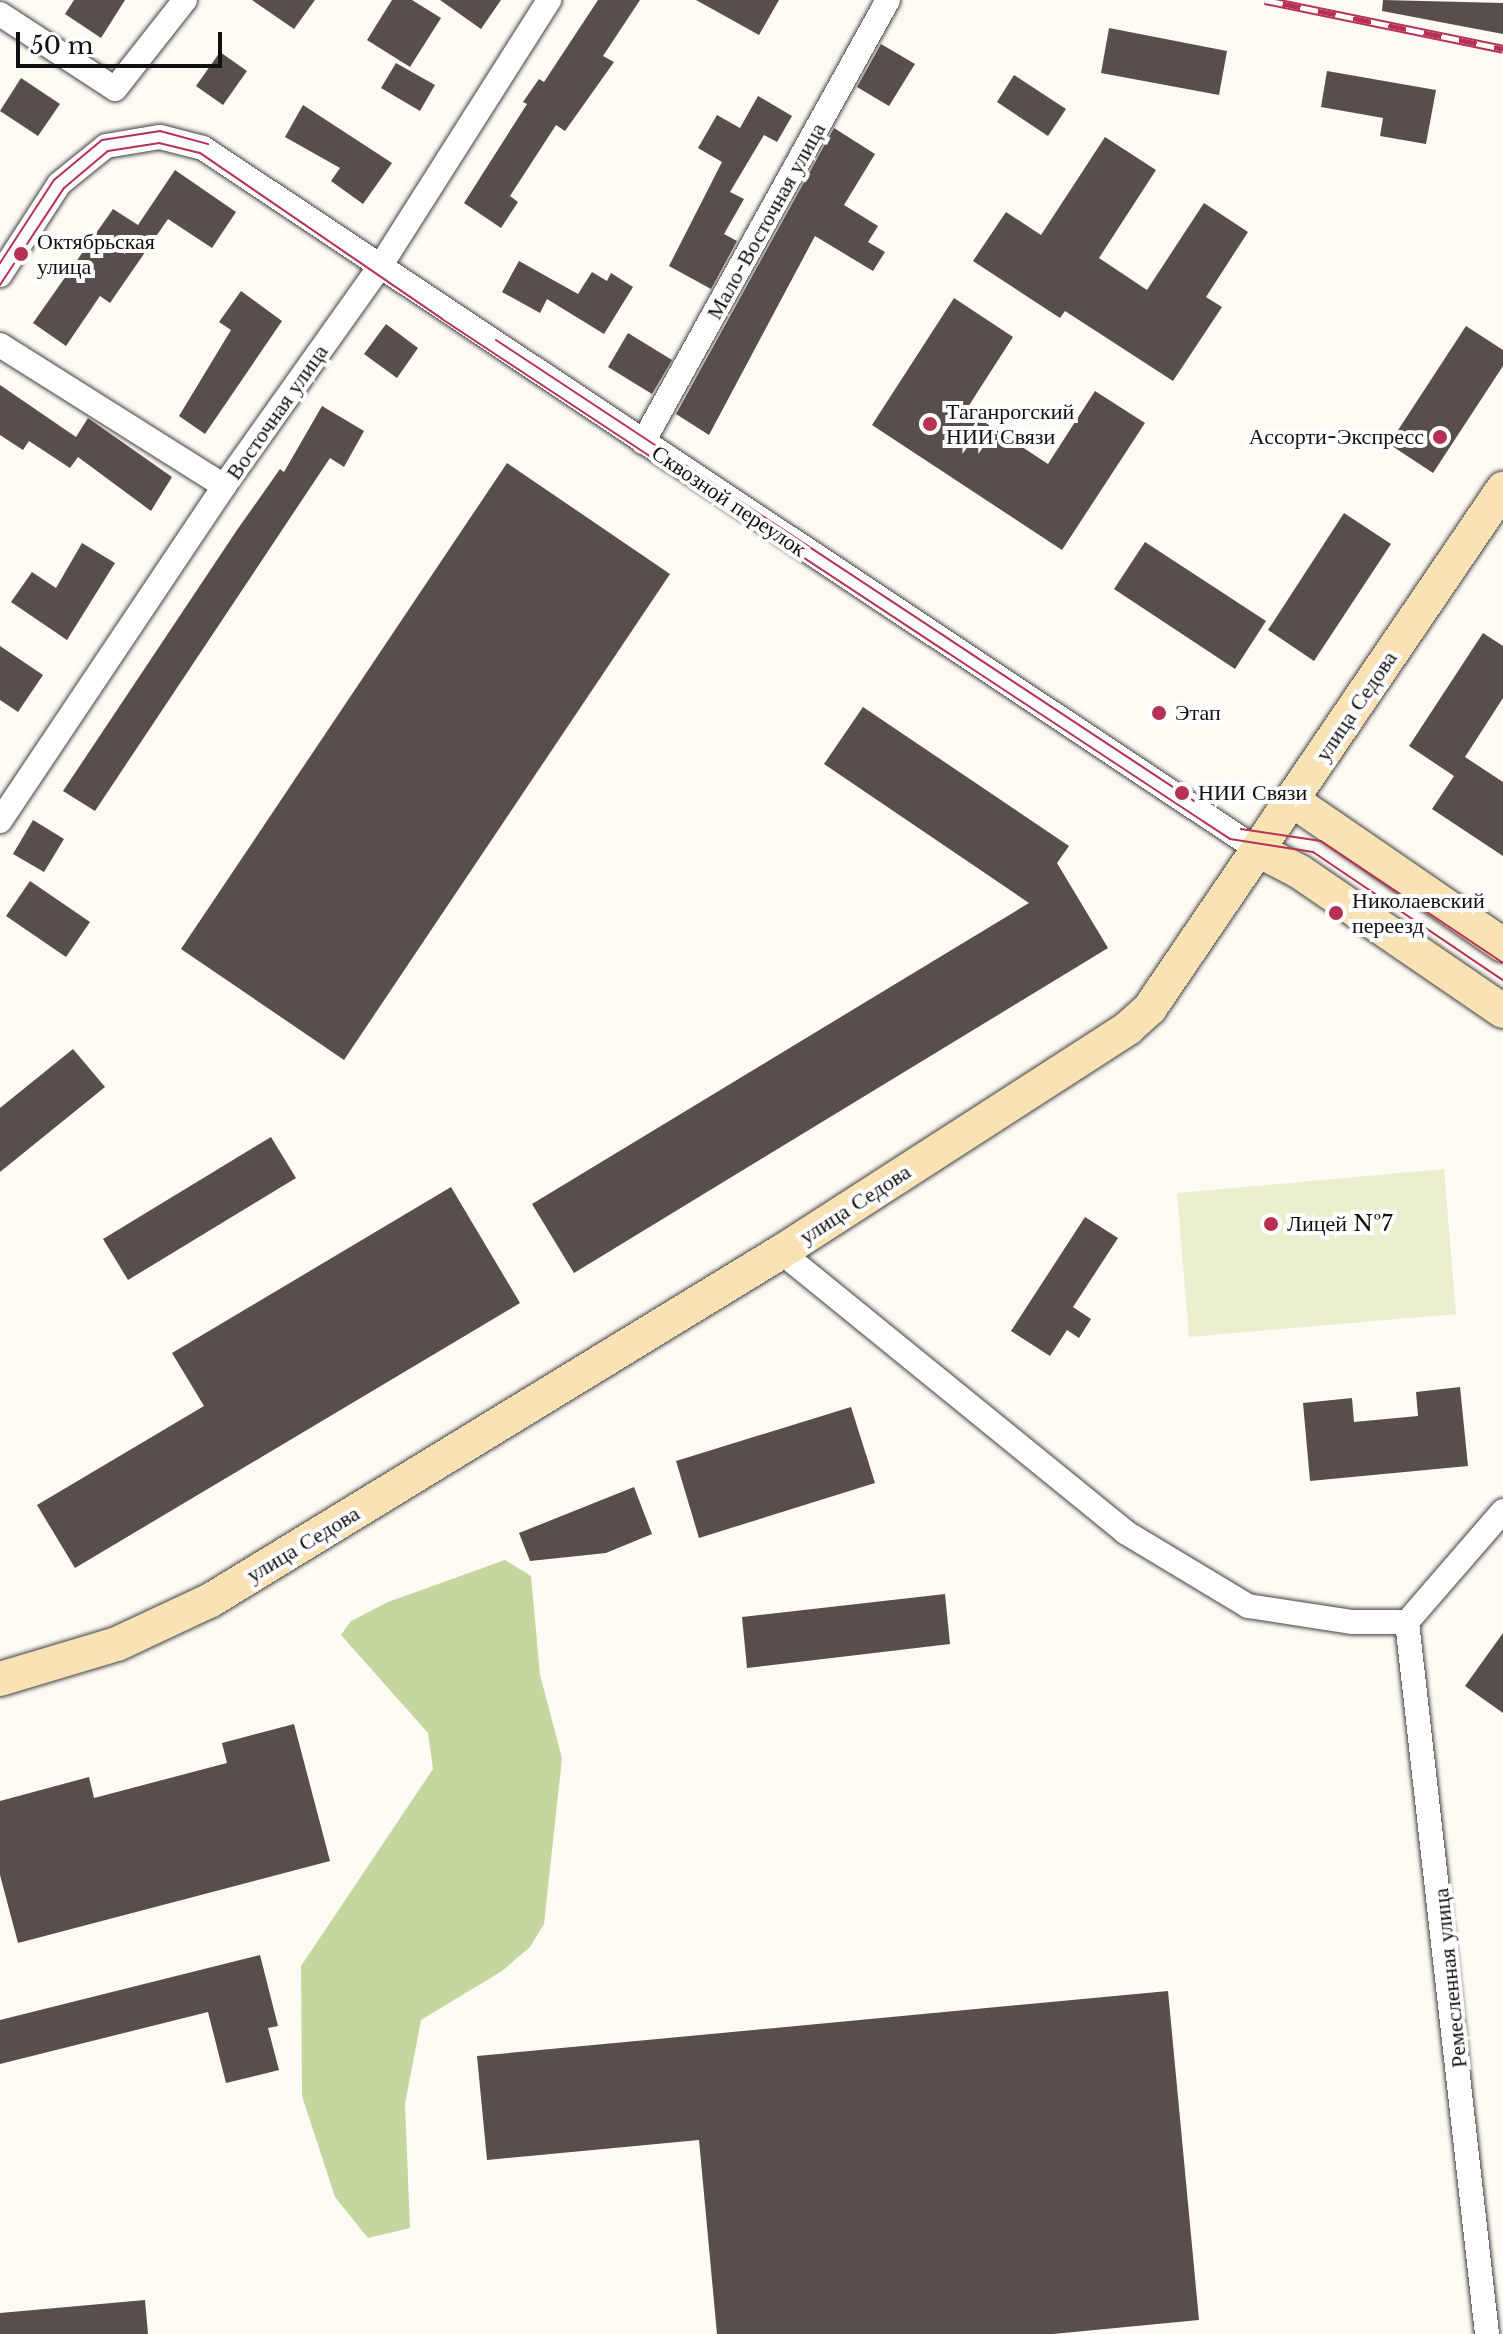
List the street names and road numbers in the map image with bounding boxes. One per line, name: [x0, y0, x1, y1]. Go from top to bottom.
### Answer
street label: Мало-Восточная улица: [701, 118, 831, 324]
street label: Восточная улица: [221, 339, 333, 485]
street label: Сквозной переулок: [647, 440, 811, 562]
street label: улица Седова: [1310, 646, 1402, 766]
street label: улица Седова: [795, 1158, 915, 1250]
street label: улица Седова: [242, 1500, 364, 1588]
street label: Ремесленная улица: [1427, 1887, 1473, 2069]

